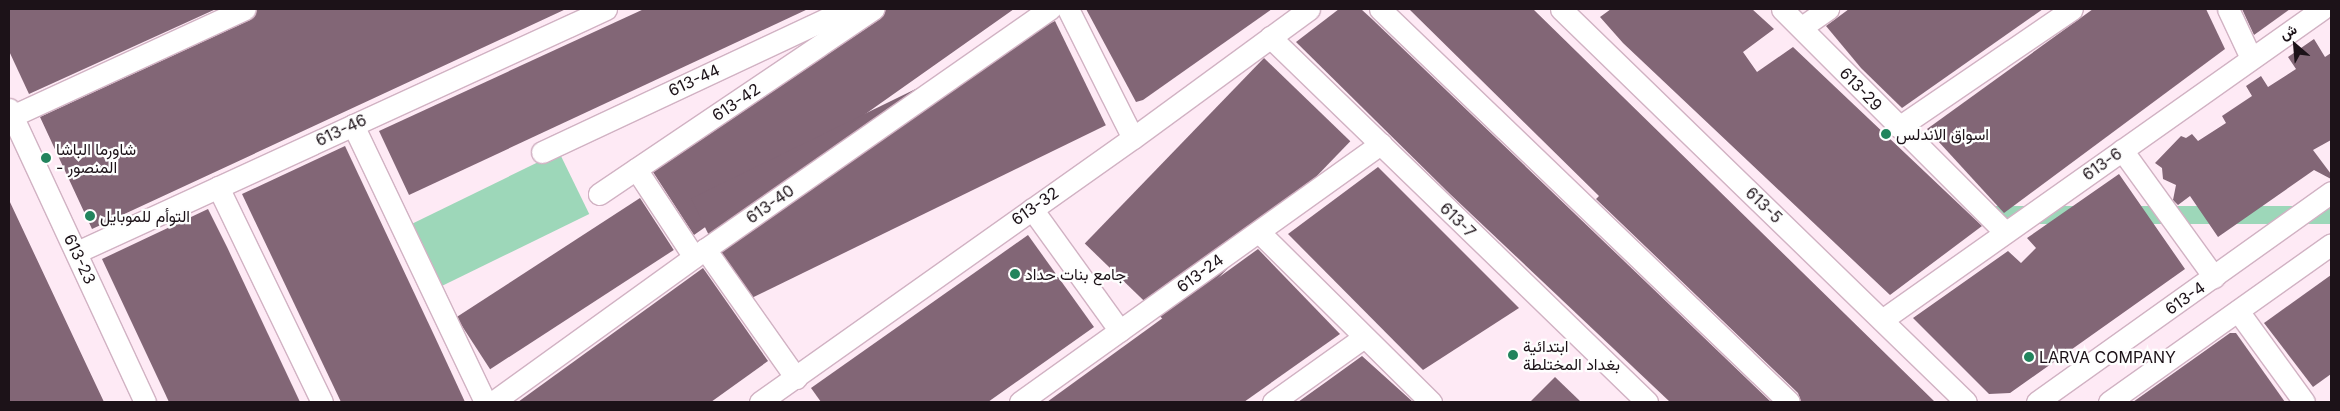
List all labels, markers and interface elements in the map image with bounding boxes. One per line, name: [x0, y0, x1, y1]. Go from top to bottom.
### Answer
north arrow: [2270, 20, 2320, 70]
text: ش: [2277, 20, 2299, 43]
street label: 613-44: [665, 60, 723, 100]
street label: 613-29: [1836, 63, 1886, 115]
street label: 613-42: [708, 79, 764, 125]
street label: 613-46: [313, 110, 369, 150]
place label: اسواق الاندلس: [1896, 124, 1989, 144]
marker: اسواق الاندلس: [1880, 128, 1892, 140]
place label: شاورما الباشا - المنصور: [56, 139, 136, 177]
street label: 613-6: [2079, 144, 2125, 184]
marker: شاورما الباشا - المنصور: [40, 152, 52, 164]
street label: 613-40: [742, 181, 798, 227]
street label: 613-32: [1008, 183, 1062, 229]
street label: 613-5: [1742, 183, 1786, 227]
street label: 613-7: [1436, 198, 1480, 242]
place label: التوأم للموبايل: [100, 206, 190, 226]
marker: التوأم للموبايل: [84, 210, 96, 222]
street label: 613-23: [60, 231, 100, 287]
street label: 613-24: [1173, 250, 1227, 296]
place label: جامع بنات حداد: [1025, 264, 1126, 284]
marker: جامع بنات حداد: [1009, 268, 1021, 280]
street label: 613-4: [2161, 278, 2209, 318]
place label: ابتدائية بغداد المختلطة: [1523, 336, 1620, 374]
place label: LARVA COMPANY: [2039, 347, 2176, 367]
marker: ابتدائية بغداد المختلطة: [1507, 349, 1519, 361]
marker: LARVA COMPANY: [2023, 351, 2035, 363]

